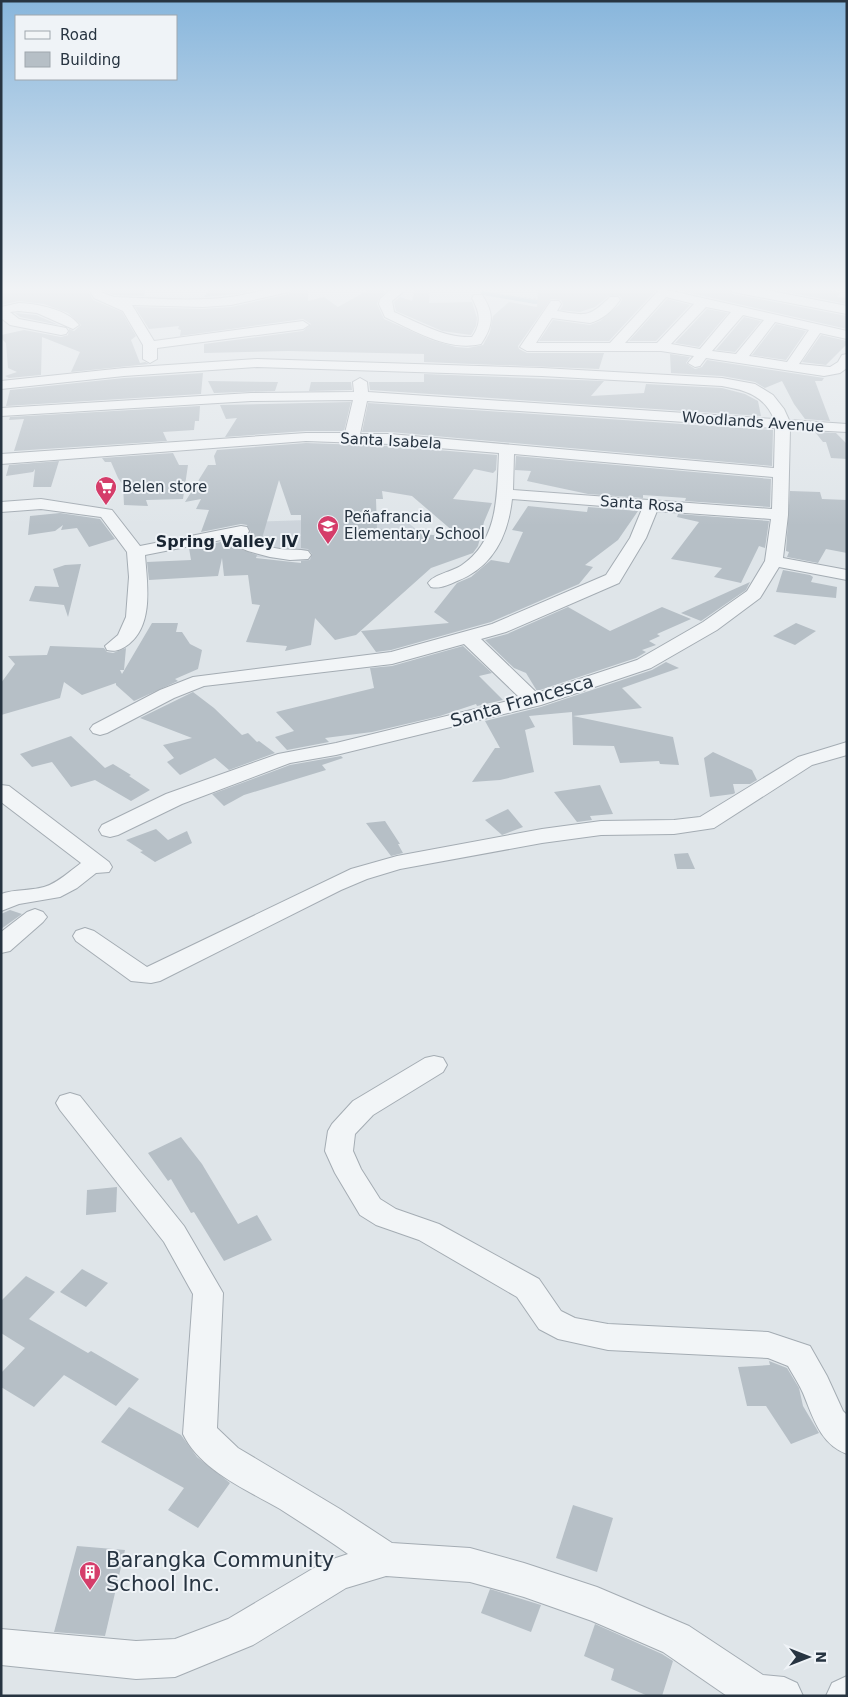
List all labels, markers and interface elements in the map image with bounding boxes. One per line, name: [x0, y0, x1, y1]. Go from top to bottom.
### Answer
legend: [15, 15, 178, 80]
text: Road: [60, 26, 98, 44]
text: Building: [60, 51, 121, 69]
street label: Woodlands Avenue: [681, 408, 825, 436]
street label: Santa Isabela: [340, 429, 442, 453]
supermarket icon: Belen store: [94, 475, 118, 506]
place label: Belen store: [122, 478, 207, 496]
street label: Santa Rosa: [599, 492, 685, 516]
place label: Peñafrancia Elementary School: [344, 508, 485, 543]
school or university icon: Peñafrancia Elementary School: [316, 514, 340, 545]
district label: Spring Valley Ⅳ: [156, 532, 299, 551]
street label: Santa Francesca: [448, 670, 596, 731]
place label: Barangka Community School Inc.: [106, 1548, 334, 1596]
building icon: Barangka Community School Inc.: [78, 1560, 102, 1591]
north arrow: [783, 1632, 833, 1682]
text: N: [813, 1651, 829, 1663]

